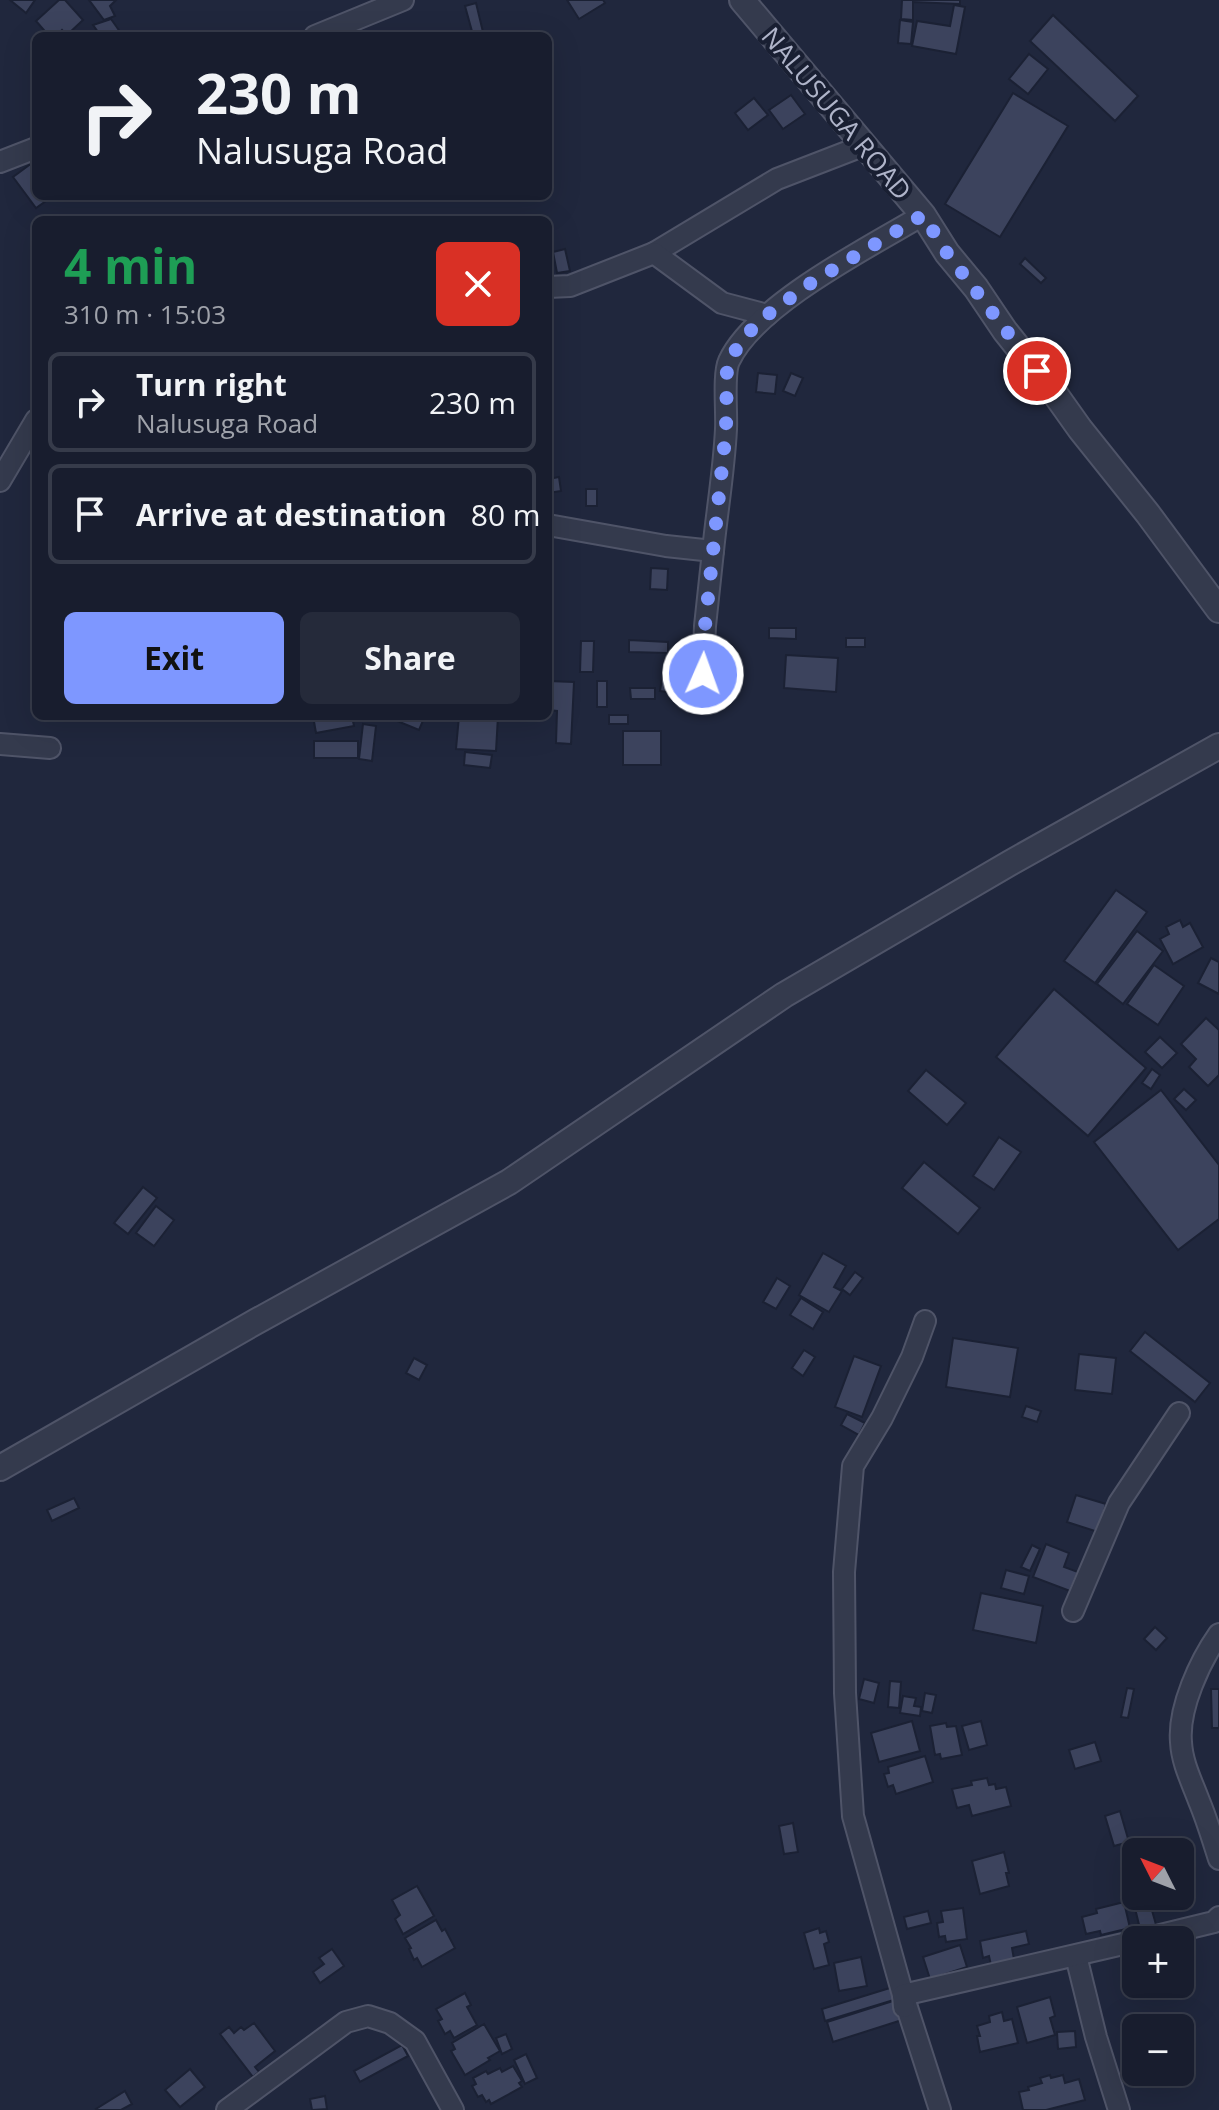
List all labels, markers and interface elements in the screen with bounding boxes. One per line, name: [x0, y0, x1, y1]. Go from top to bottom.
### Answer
street label: NALUSUGA ROAD: [754, 19, 920, 207]
text: 230 m: [196, 54, 362, 130]
icon: right: [64, 64, 168, 168]
text: Nalusuga Road: [196, 126, 448, 175]
text: 4 min: [64, 233, 197, 298]
button: close: [436, 242, 520, 326]
text: 310 m · 15:03: [64, 296, 226, 332]
pin: [1003, 337, 1071, 405]
icon: arrive: [1015, 349, 1059, 393]
text: Turn right: [136, 364, 287, 405]
icon: right: [68, 380, 112, 424]
text: 230 m: [429, 382, 516, 423]
text: Nalusuga Road: [136, 405, 318, 441]
icon: arrive: [68, 492, 112, 536]
text: Arrive at destination: [136, 494, 447, 535]
text: 80 m: [471, 494, 541, 535]
button: Exit: [64, 612, 284, 704]
button: Share: [300, 612, 520, 704]
position arrow: [661, 632, 745, 716]
north arrow: [1122, 1838, 1194, 1910]
map controls: [1122, 1838, 1194, 2086]
button: +: [1122, 1926, 1194, 1998]
button: −: [1122, 2014, 1194, 2086]

